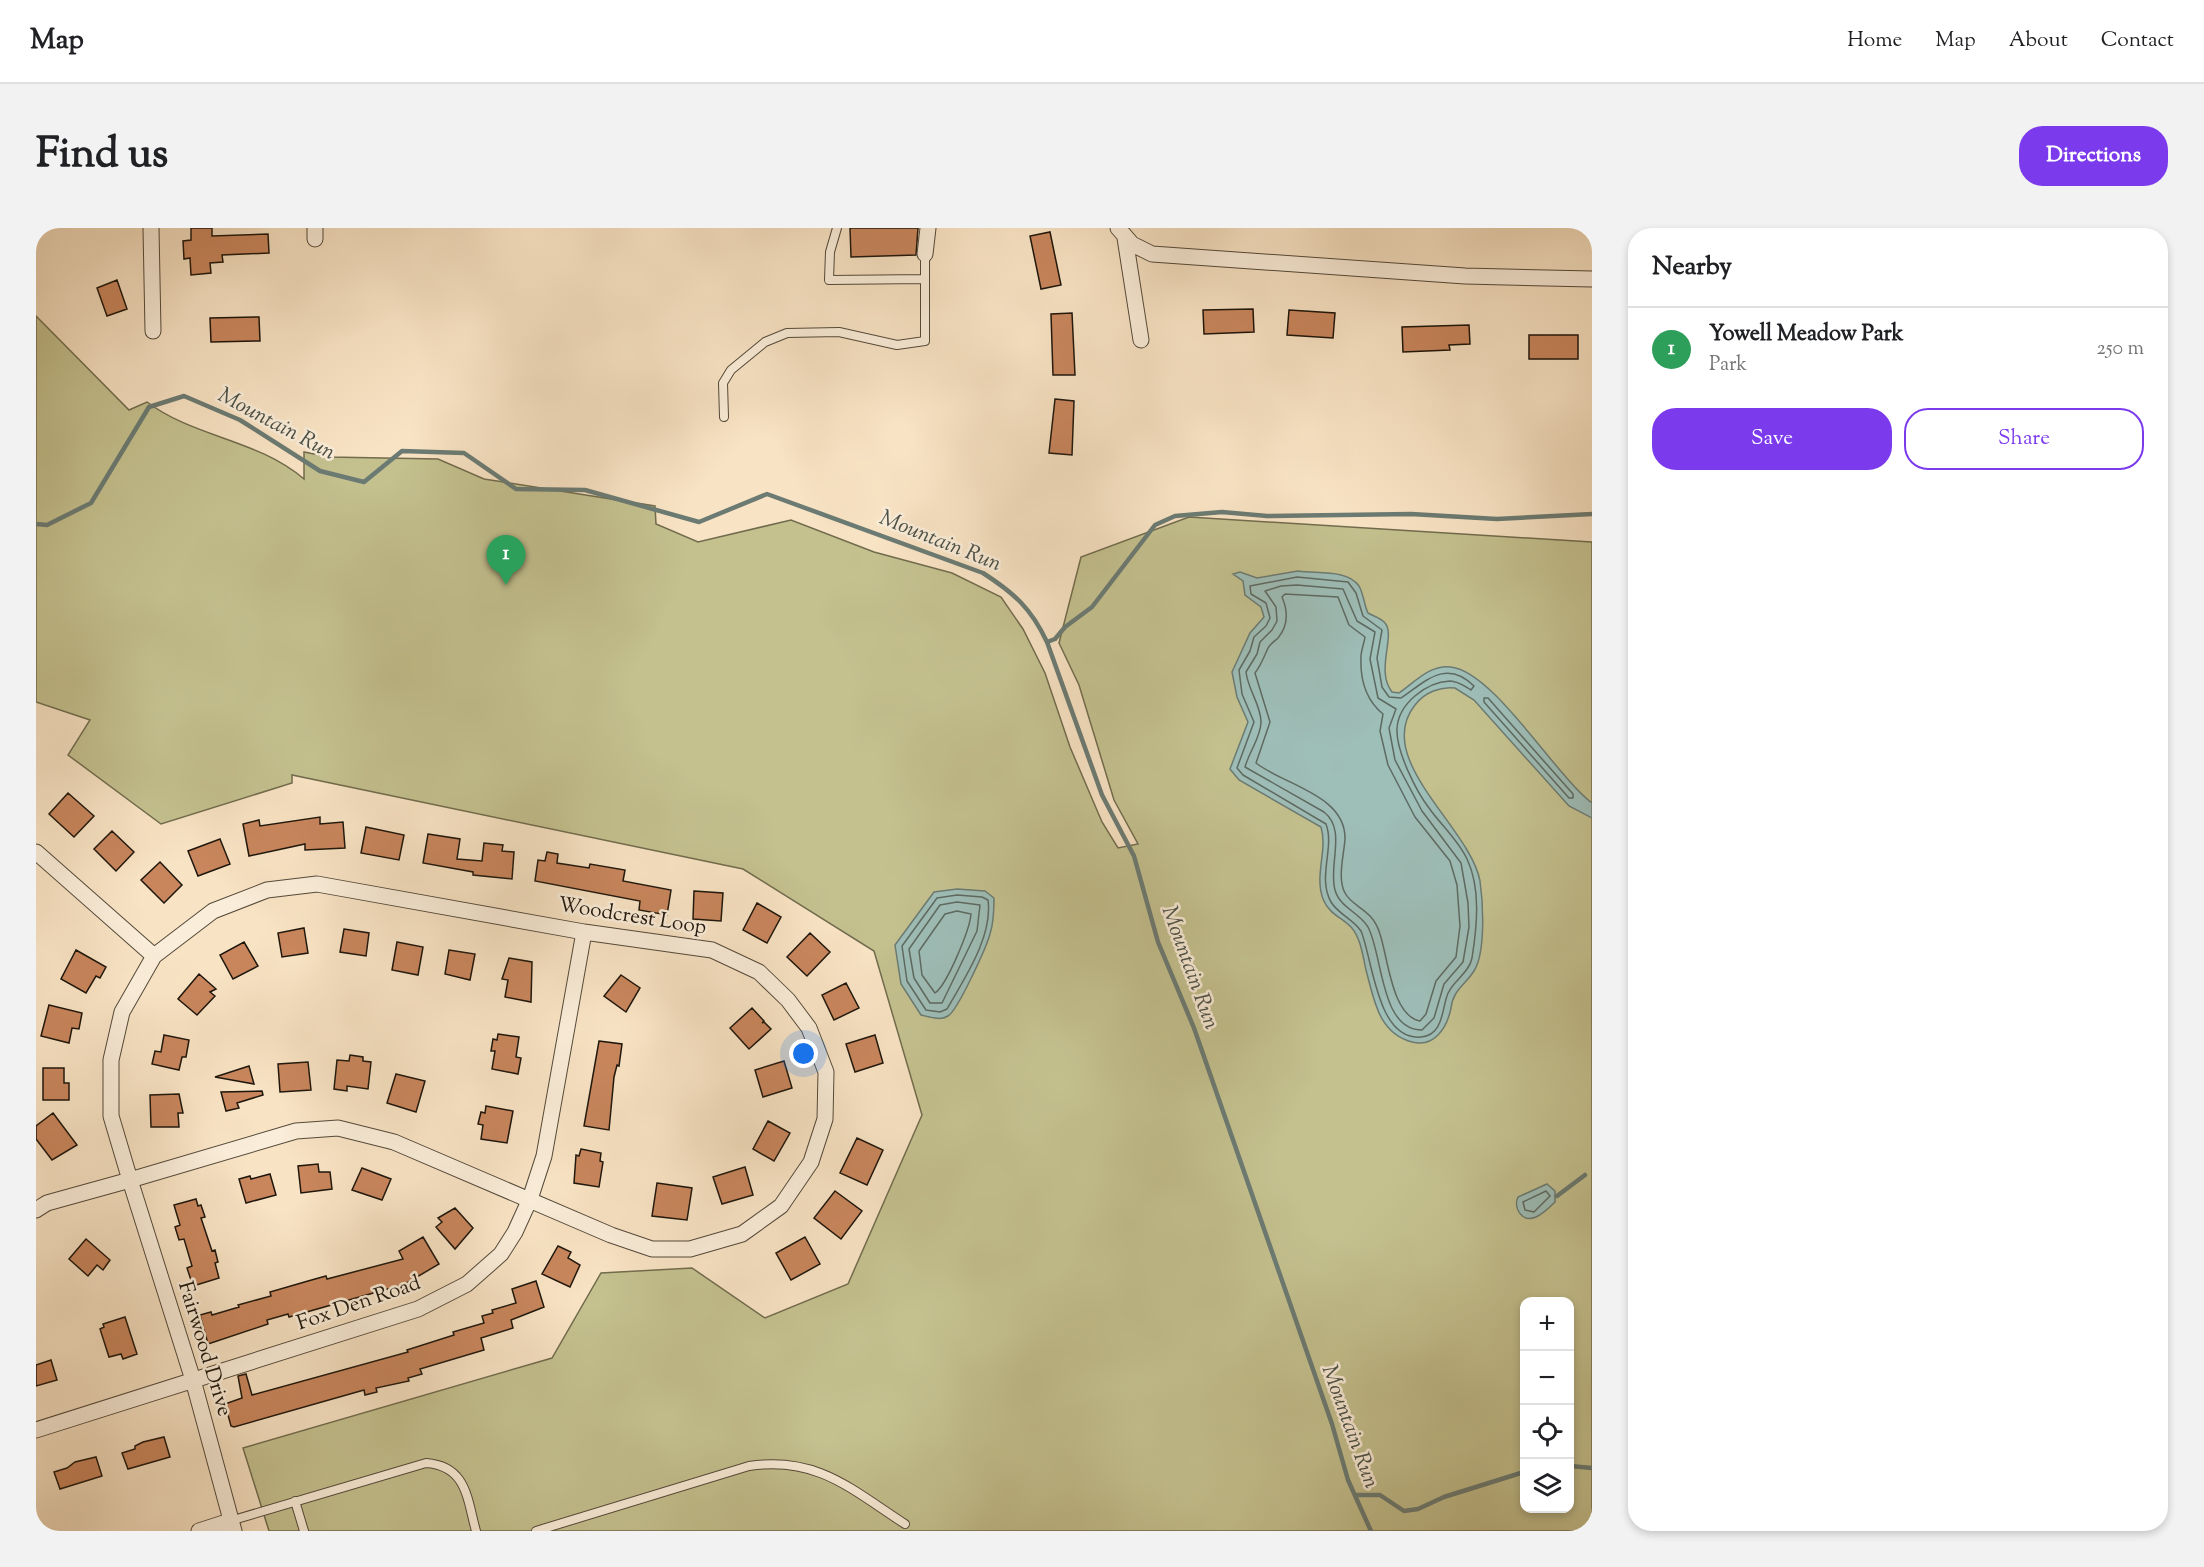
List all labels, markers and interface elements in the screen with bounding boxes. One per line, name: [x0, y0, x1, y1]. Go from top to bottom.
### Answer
text: Map: [30, 21, 84, 61]
text: Home: [1847, 26, 1902, 56]
text: Map: [1935, 26, 1976, 56]
text: About: [2009, 26, 2068, 56]
text: Contact: [2101, 26, 2174, 56]
text: Find us: [36, 126, 168, 186]
button: Directions: [2019, 126, 2168, 186]
text: Nearby: [1652, 249, 1732, 286]
text: Yowell Meadow Park: [1709, 319, 1904, 351]
text: 1: [1668, 335, 1675, 364]
text: 250 m: [2096, 335, 2144, 364]
text: Park: [1709, 351, 1747, 380]
water label: Mountain Run: [212, 381, 341, 470]
button: Save: [1652, 408, 1892, 470]
button: Share: [1904, 408, 2144, 470]
water label: Mountain Run: [874, 503, 1006, 581]
pin: 1: [486, 536, 526, 585]
street label: Woodcrest Loop: [556, 890, 708, 944]
water label: Mountain Run: [1152, 902, 1226, 1035]
your location: [789, 1039, 818, 1068]
street label: Fox Den Road: [293, 1269, 425, 1339]
street label: Fairwood Drive: [169, 1278, 239, 1420]
map controls: [1520, 1297, 1574, 1513]
button: +: [1520, 1297, 1574, 1351]
button: −: [1520, 1351, 1574, 1405]
water label: Mountain Run: [1312, 1361, 1386, 1494]
button: locate: [1520, 1405, 1574, 1459]
button: layers: [1520, 1459, 1574, 1513]

